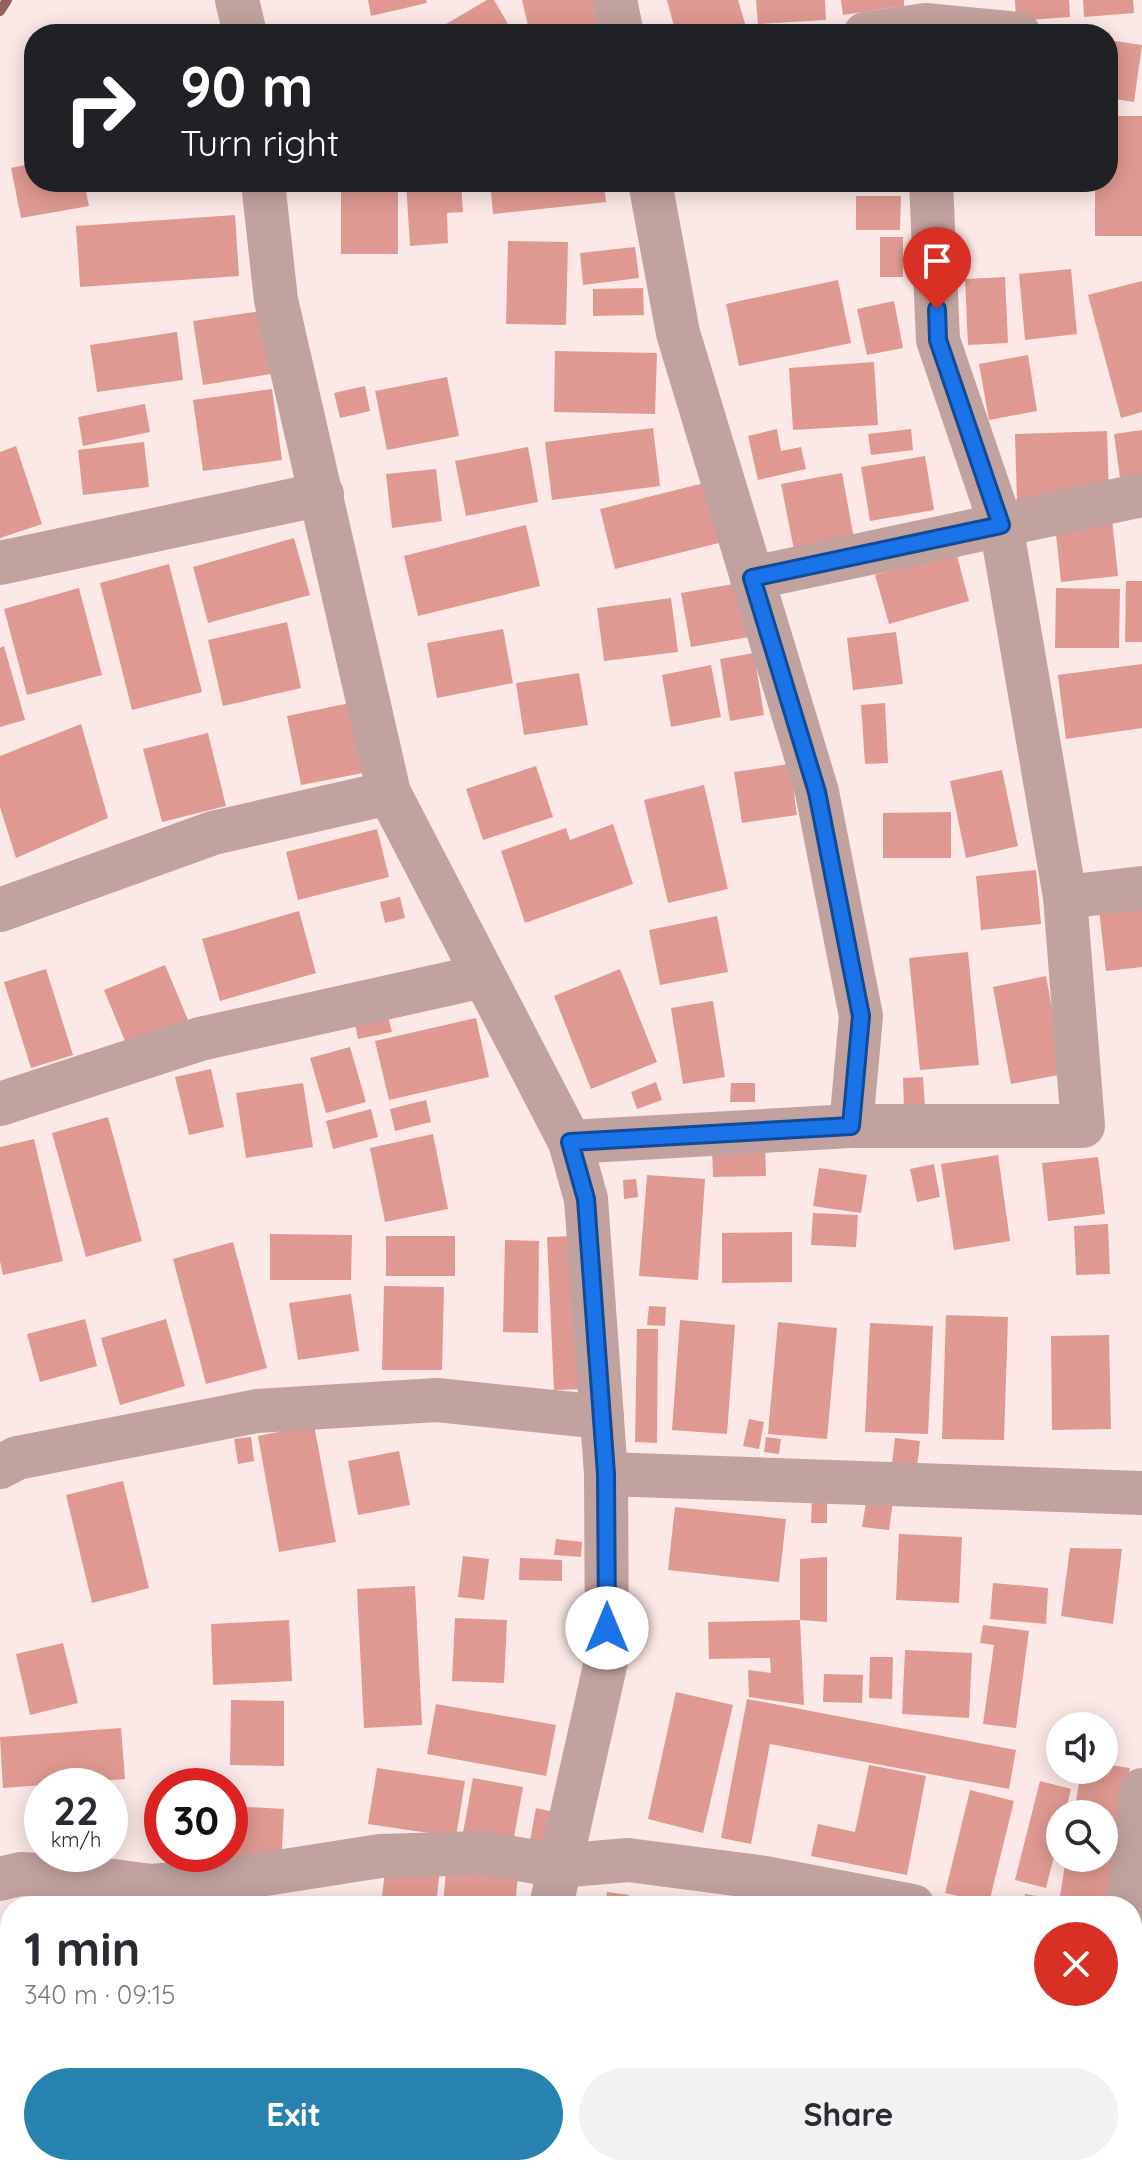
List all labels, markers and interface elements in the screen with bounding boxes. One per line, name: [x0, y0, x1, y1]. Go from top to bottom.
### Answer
text: 90 m: [180, 51, 314, 121]
icon: right: [48, 56, 152, 160]
text: Turn right: [180, 120, 339, 165]
pin: [903, 227, 971, 309]
icon: arrive: [915, 239, 959, 283]
position arrow: [565, 1586, 649, 1670]
map controls: [1046, 1712, 1118, 1872]
button: sound: [1046, 1712, 1118, 1784]
speed limit sign: 30: [144, 1768, 248, 1872]
text: 22: [53, 1785, 99, 1835]
button: search: [1046, 1800, 1118, 1872]
text: km/h: [51, 1827, 101, 1852]
text: 1 min: [24, 1918, 140, 1978]
button: close: [1034, 1922, 1118, 2006]
text: 340 m · 09:15: [24, 1978, 176, 2011]
button: Exit: [24, 2068, 563, 2160]
button: Share: [579, 2068, 1118, 2160]

